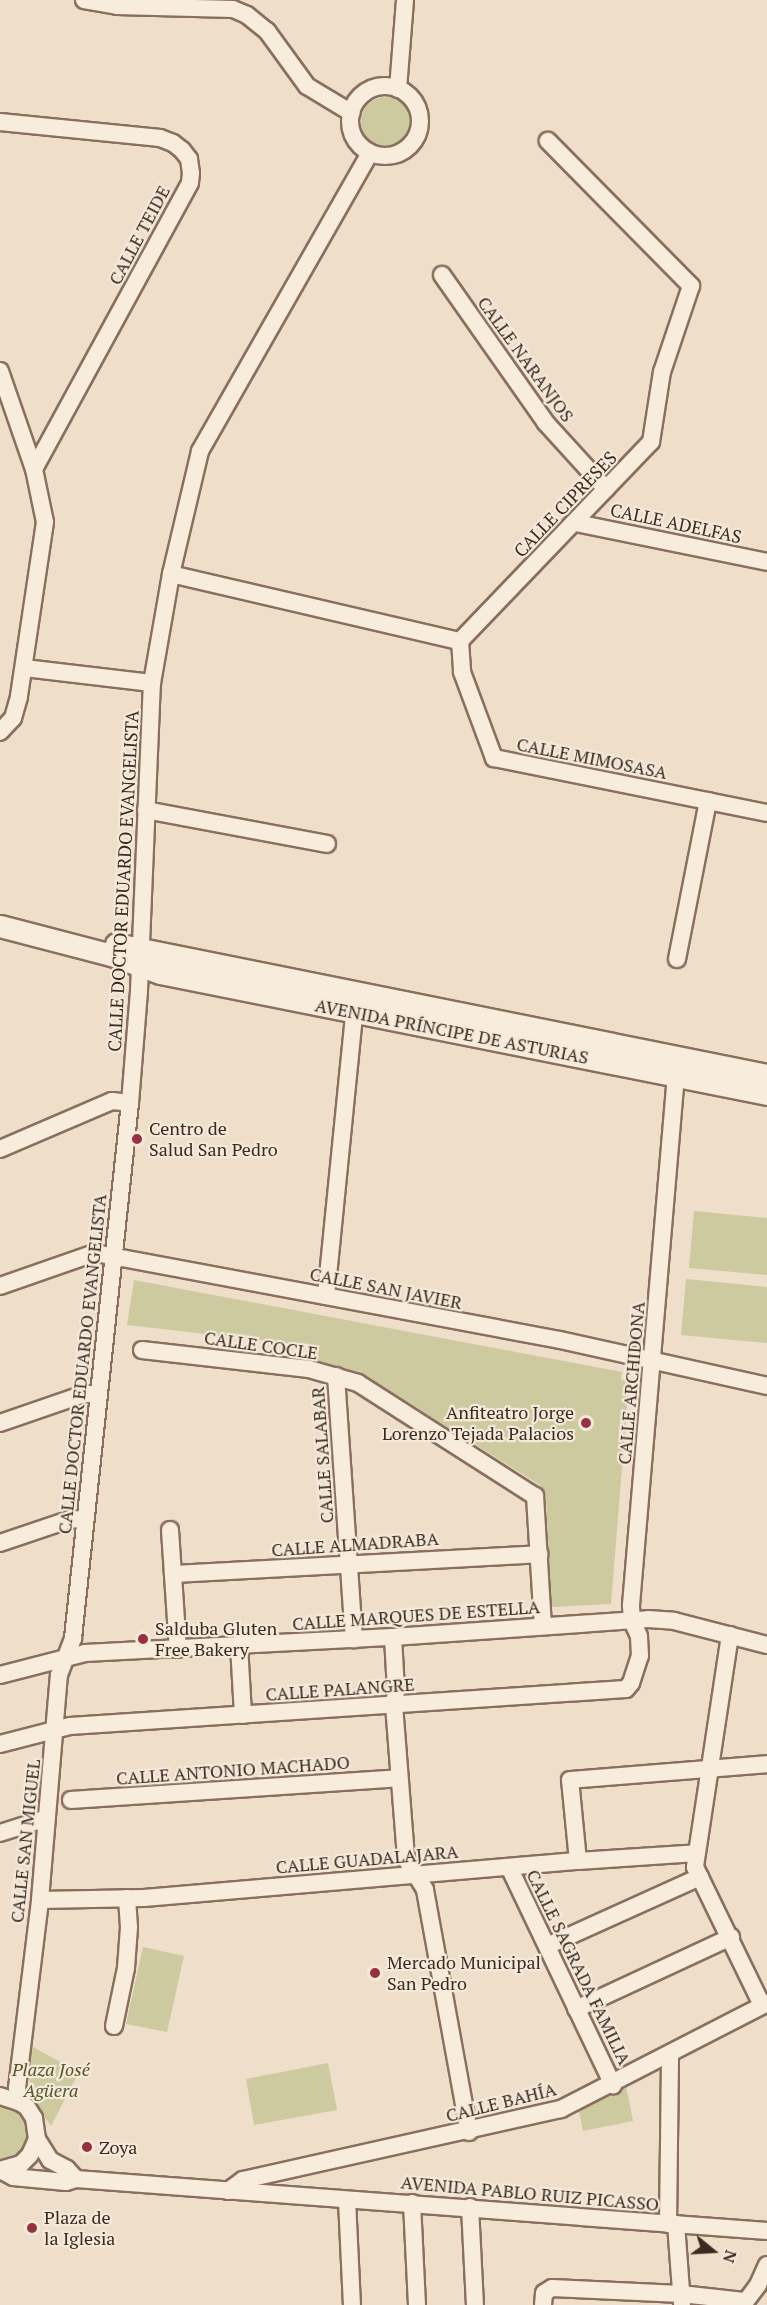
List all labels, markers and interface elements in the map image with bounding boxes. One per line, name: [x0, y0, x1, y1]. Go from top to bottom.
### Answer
street label: CALLE TEIDE: [104, 182, 174, 288]
street label: CALLE NARANJOS: [473, 292, 579, 426]
street label: CALLE CIPRESES: [509, 447, 621, 561]
street label: CALLE ADELFAS: [608, 499, 744, 547]
street label: CALLE DOCTOR EDUARDO EVANGELISTA: [103, 710, 143, 1052]
street label: CALLE MIMOSASA: [515, 733, 669, 783]
street label: AVENIDA PRÍNCIPE DE ASTURIAS: [313, 994, 591, 1068]
place label: Centro de Salud San Pedro: [149, 1118, 278, 1160]
marker: Centro de Salud San Pedro: [130, 1132, 144, 1146]
street label: CALLE DOCTOR EDUARDO EVANGELISTA: [53, 1193, 111, 1535]
street label: CALLE SAN JAVIER: [308, 1263, 464, 1313]
street label: CALLE ARCHIDONA: [613, 1300, 649, 1466]
street label: CALLE COCLE: [203, 1326, 319, 1364]
street label: CALLE SALABAR: [306, 1386, 338, 1524]
place label: Anfiteatro Jorge Lorenzo Tejada Palacios: [382, 1402, 574, 1444]
marker: Anfiteatro Jorge Lorenzo Tejada Palacios: [579, 1416, 593, 1430]
street label: CALLE ALMADRABA: [270, 1527, 440, 1561]
street label: CALLE MARQUES DE ESTELLA: [291, 1596, 541, 1634]
place label: Salduba Gluten Free Bakery: [155, 1618, 277, 1660]
marker: Salduba Gluten Free Bakery: [136, 1632, 150, 1646]
street label: CALLE PALANGRE: [265, 1673, 415, 1705]
street label: CALLE ANTONIO MACHADO: [115, 1751, 351, 1789]
street label: CALLE SAN MIGUEL: [6, 1758, 44, 1924]
street label: CALLE GUADALAJARA: [275, 1840, 459, 1878]
street label: CALLE SAGRADA FAMILIA: [522, 1866, 636, 2068]
place label: Mercado Municipal San Pedro: [387, 1952, 541, 1994]
marker: Mercado Municipal San Pedro: [368, 1966, 382, 1980]
park label: Plaza José Agüera: [12, 2059, 90, 2102]
street label: CALLE BAHÍA: [443, 2078, 559, 2126]
place label: Zoya: [99, 2136, 137, 2158]
marker: Zoya: [80, 2140, 94, 2154]
street label: AVENIDA PABLO RUIZ PICASSO: [400, 2171, 660, 2215]
place label: Plaza de la Iglesia: [44, 2207, 115, 2250]
marker: Plaza de la Iglesia: [25, 2221, 39, 2235]
north arrow: [683, 2221, 743, 2281]
text: N: [718, 2247, 742, 2266]

